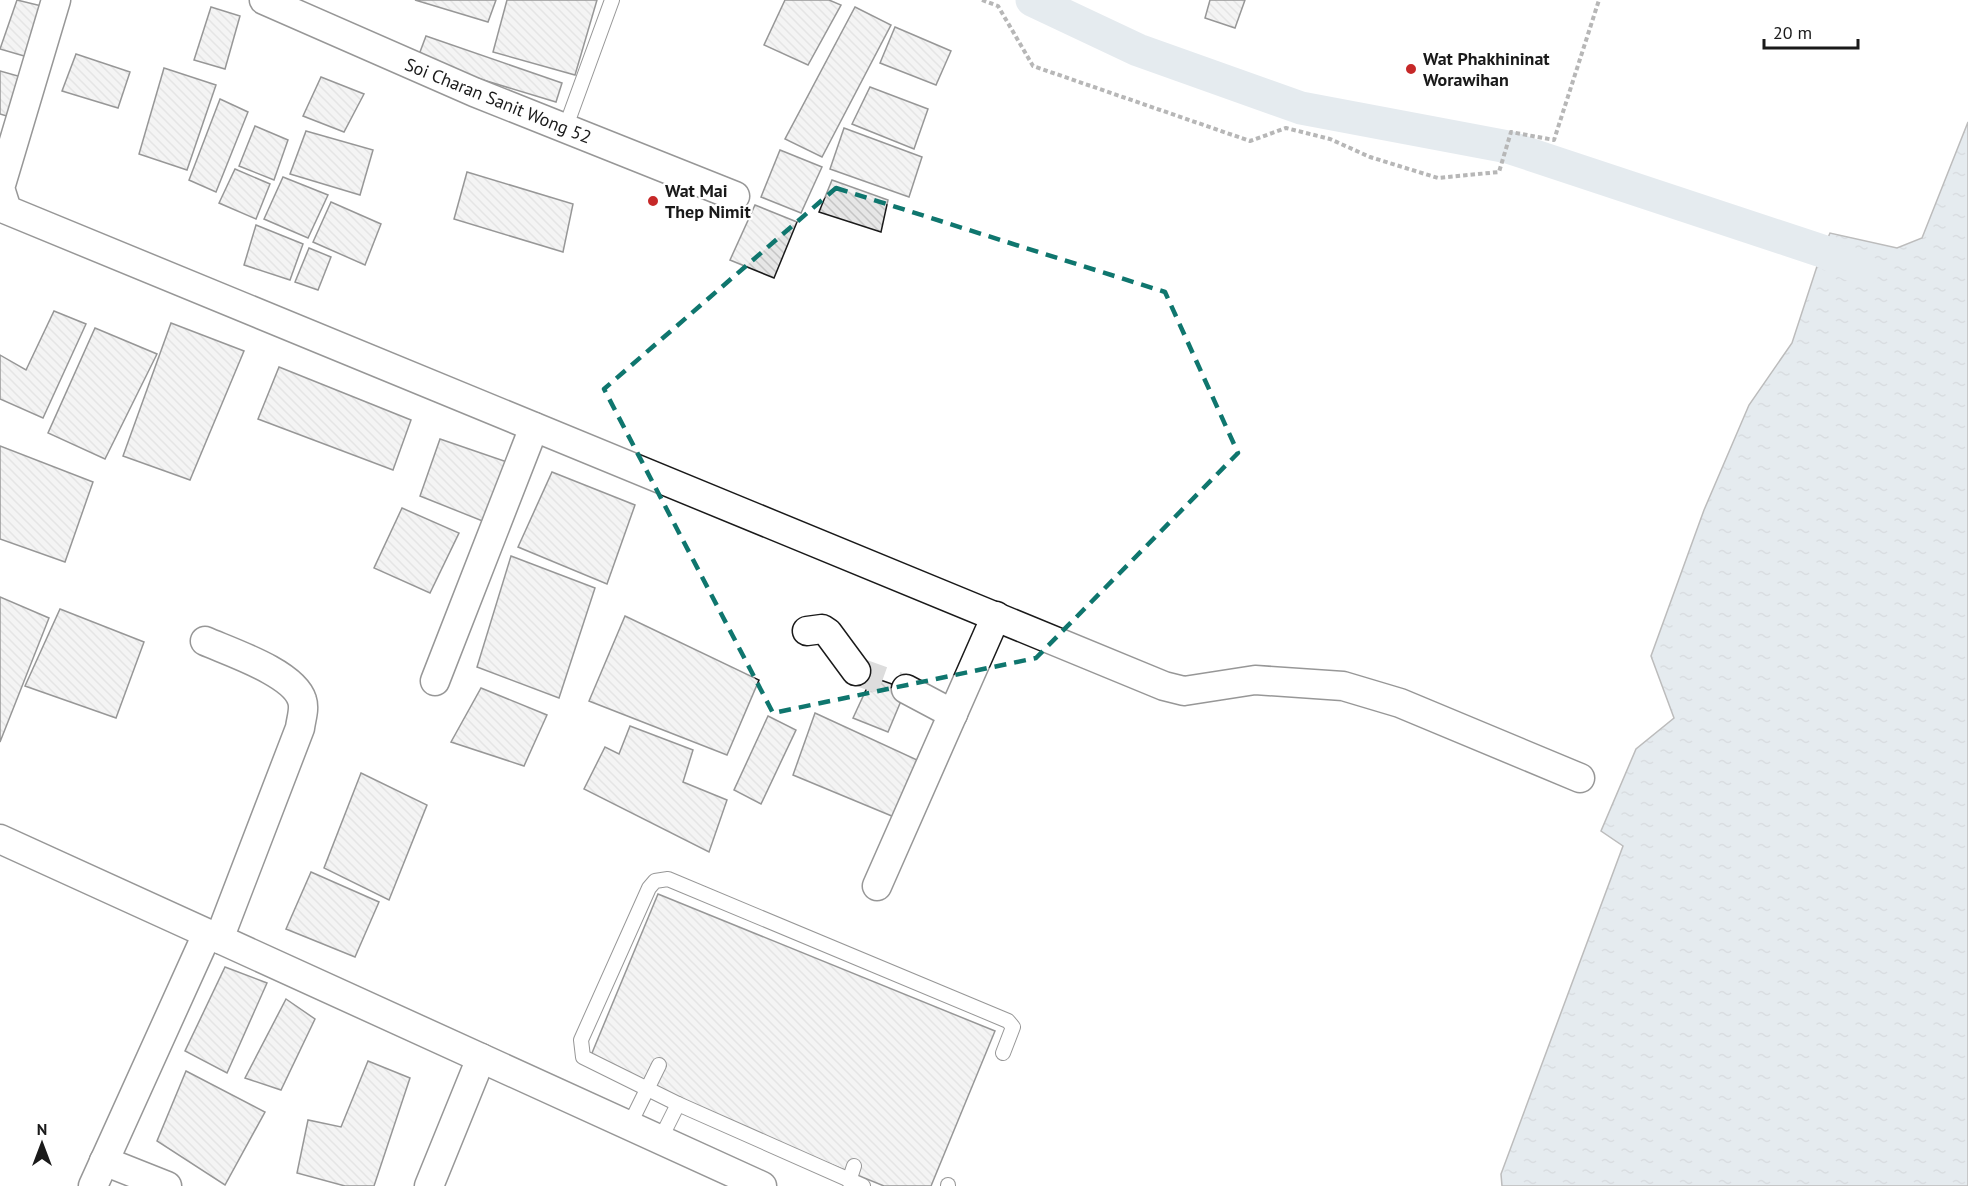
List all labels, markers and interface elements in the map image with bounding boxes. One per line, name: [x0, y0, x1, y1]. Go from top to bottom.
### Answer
scale bar: [1764, 12, 1858, 50]
text: 20 m: [1773, 21, 1812, 44]
place label: Wat Phakhininat Worawihan: [1423, 47, 1550, 91]
street label: Soi Charan Sanit Wong 52: [402, 53, 595, 148]
marker: Wat Phakhininat Worawihan: [1404, 62, 1418, 76]
place label: Wat Mai Thep Nimit: [665, 179, 751, 223]
marker: Wat Mai Thep Nimit: [646, 194, 660, 208]
north arrow: [12, 1114, 72, 1174]
text: N: [37, 1119, 47, 1139]

